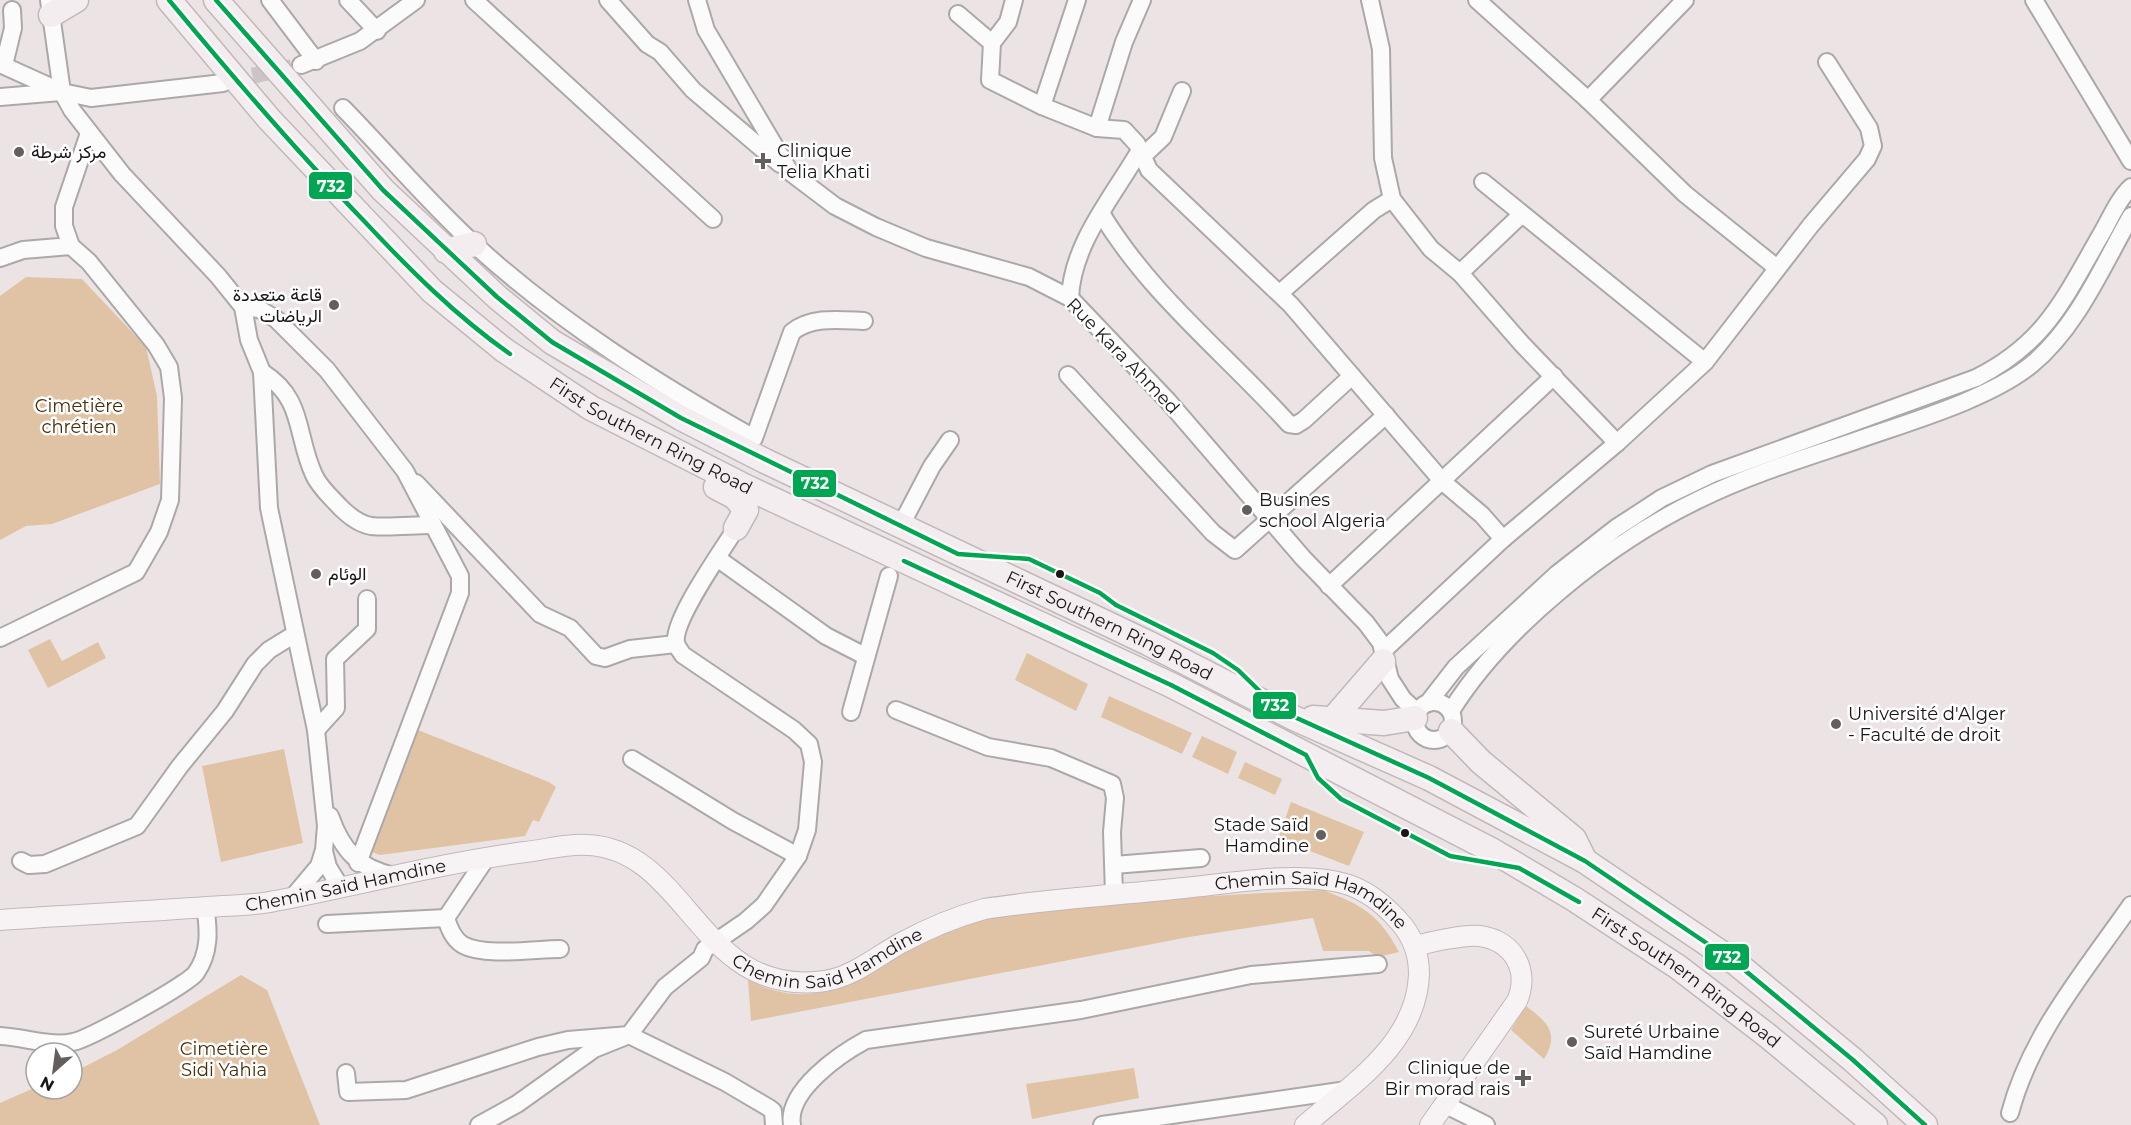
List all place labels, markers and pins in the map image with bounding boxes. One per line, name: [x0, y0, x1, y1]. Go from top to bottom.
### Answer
place label: Clinique Telia Khati: [777, 140, 870, 183]
place label: مركز شرطة: [31, 141, 106, 163]
marker: مركز شرطة: [12, 145, 26, 159]
marker: Clinique Telia Khati: [754, 152, 772, 170]
place label: قاعة متعددة الرياضات: [233, 284, 322, 327]
marker: قاعة متعددة الرياضات: [327, 298, 341, 312]
place label: Busines school Algeria: [1259, 489, 1386, 532]
marker: Busines school Algeria: [1240, 503, 1254, 517]
place label: الوئام: [328, 563, 366, 586]
marker: الوئام: [309, 567, 323, 581]
unlabelled marker: [1054, 568, 1066, 580]
place label: Université d'Alger - Faculté de droit: [1848, 703, 2006, 746]
marker: Université d'Alger - Faculté de droit: [1829, 717, 1843, 731]
place label: Stade Saïd Hamdine: [1214, 814, 1309, 857]
unlabelled marker: [1399, 827, 1411, 839]
marker: Stade Saïd Hamdine: [1314, 828, 1328, 842]
place label: Sureté Urbaine Saïd Hamdine: [1584, 1021, 1720, 1064]
marker: Sureté Urbaine Saïd Hamdine: [1565, 1035, 1579, 1049]
place label: Clinique de Bir morad rais: [1385, 1057, 1510, 1100]
marker: Clinique de Bir morad rais: [1514, 1069, 1532, 1087]

